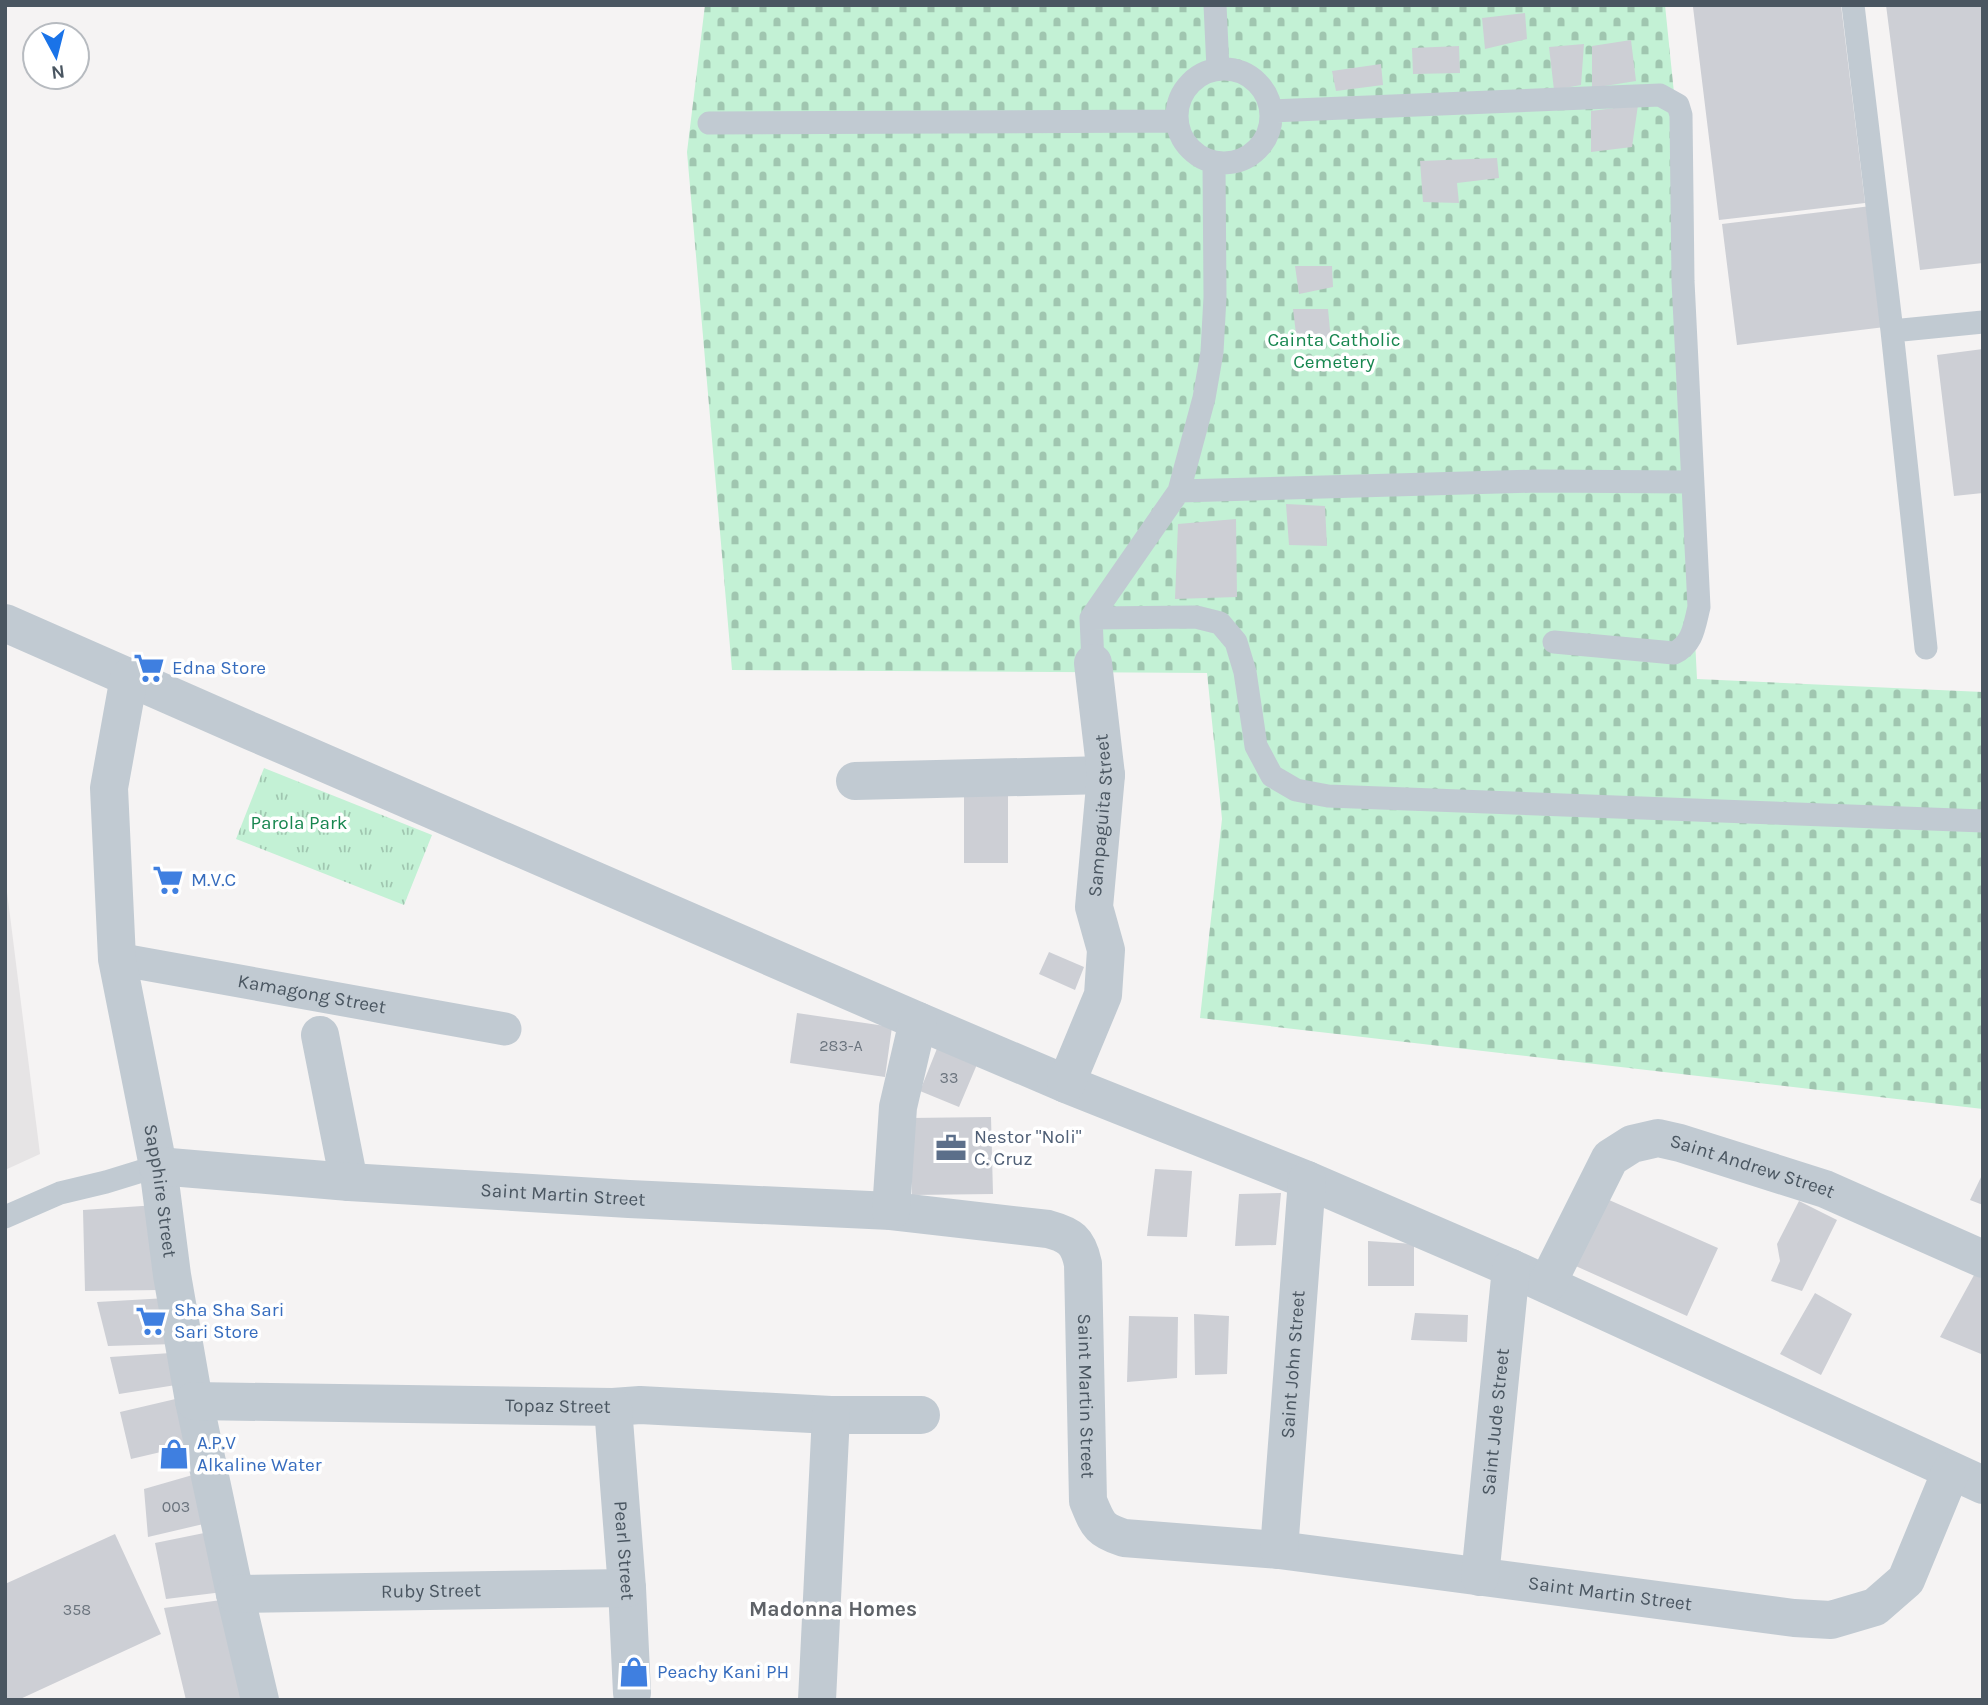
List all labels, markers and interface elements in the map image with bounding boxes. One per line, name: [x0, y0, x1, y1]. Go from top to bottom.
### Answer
north arrow: [21, 21, 91, 91]
text: N: [50, 60, 66, 84]
park label: Cainta Catholic Cemetery: [1267, 329, 1401, 373]
supermarket icon: Edna Store: [132, 651, 166, 685]
place label: Edna Store: [172, 657, 266, 679]
street label: Sampaguita Street: [1084, 733, 1117, 898]
park label: Parola Park: [250, 812, 348, 834]
supermarket icon: M.V.C: [151, 863, 185, 897]
place label: M.V.C: [191, 869, 236, 891]
street label: Kamagong Street: [236, 970, 388, 1018]
house number: 283-A: [819, 1036, 863, 1055]
house number: 33: [940, 1068, 958, 1087]
street label: Sapphire Street: [139, 1122, 181, 1259]
place label: Nestor "Noli" C. Cruz: [974, 1126, 1082, 1170]
street label: Saint Andrew Street: [1668, 1130, 1838, 1203]
office icon: Nestor "Noli" C. Cruz: [934, 1131, 968, 1165]
street label: Saint Martin Street: [480, 1179, 646, 1211]
street label: Saint John Street: [1276, 1290, 1310, 1439]
place label: Sha Sha Sari Sari Store: [174, 1299, 284, 1343]
supermarket icon: Sha Sha Sari Sari Store: [134, 1304, 168, 1338]
street label: Saint Martin Street: [1073, 1313, 1099, 1479]
street label: Saint Jude Street: [1477, 1347, 1514, 1496]
street label: Topaz Street: [505, 1394, 611, 1418]
place label: A.P.V Alkaline Water: [197, 1432, 322, 1476]
shop icon: A.P.V Alkaline Water: [157, 1437, 191, 1471]
house number: 003: [162, 1497, 190, 1516]
street label: Pearl Street: [609, 1500, 639, 1601]
street label: Saint Martin Street: [1527, 1572, 1693, 1615]
street label: Ruby Street: [381, 1579, 481, 1603]
district label: Madonna Homes: [749, 1597, 917, 1621]
house number: 358: [63, 1600, 91, 1619]
shop icon: Peachy Kani PH: [617, 1655, 651, 1689]
place label: Peachy Kani PH: [657, 1661, 789, 1683]

